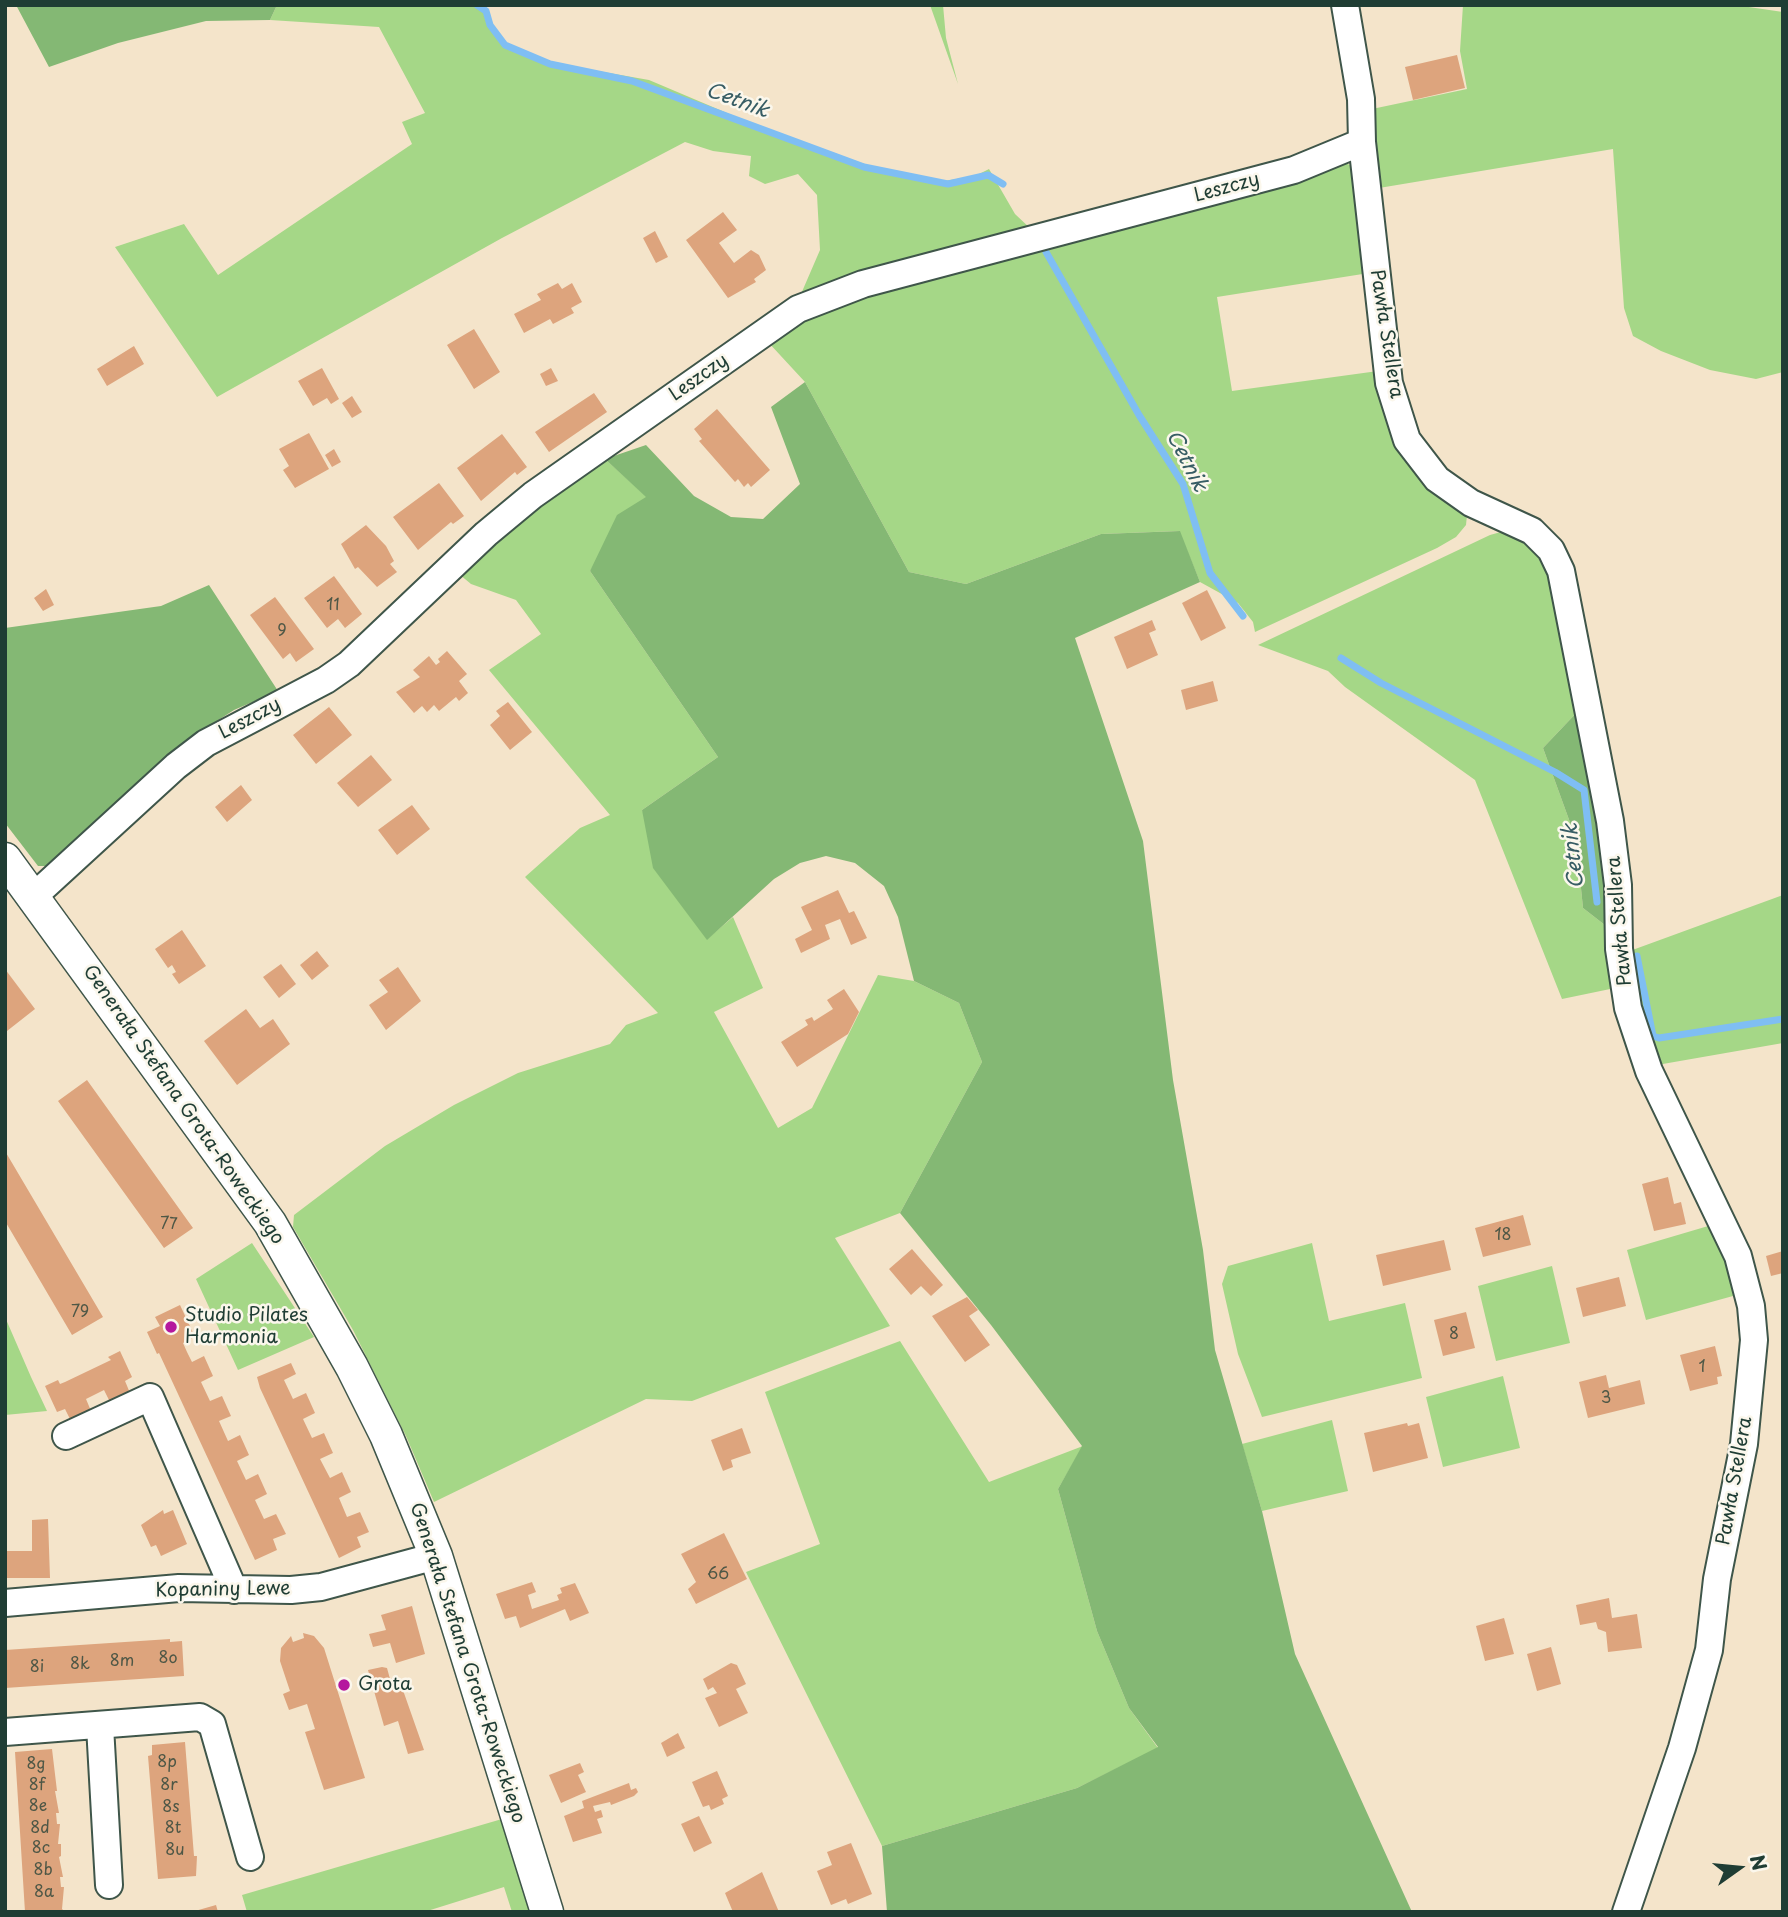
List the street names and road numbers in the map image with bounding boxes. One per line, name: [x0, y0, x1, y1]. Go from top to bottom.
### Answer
street label: Leszczy: [1192, 168, 1262, 208]
street label: Pawła Stellera: [1365, 268, 1407, 400]
street label: Leszczy: [665, 350, 733, 406]
street label: Leszczy: [215, 693, 285, 745]
street label: Pawła Stellera: [1603, 855, 1637, 987]
street label: Generała Stefana Grota-Roweckiego: [77, 961, 289, 1249]
street label: Pawła Stellera: [1712, 1415, 1758, 1547]
street label: Generała Stefana Grota-Roweckiego: [404, 1500, 530, 1826]
street label: Kopaniny Lewe: [155, 1577, 291, 1603]

